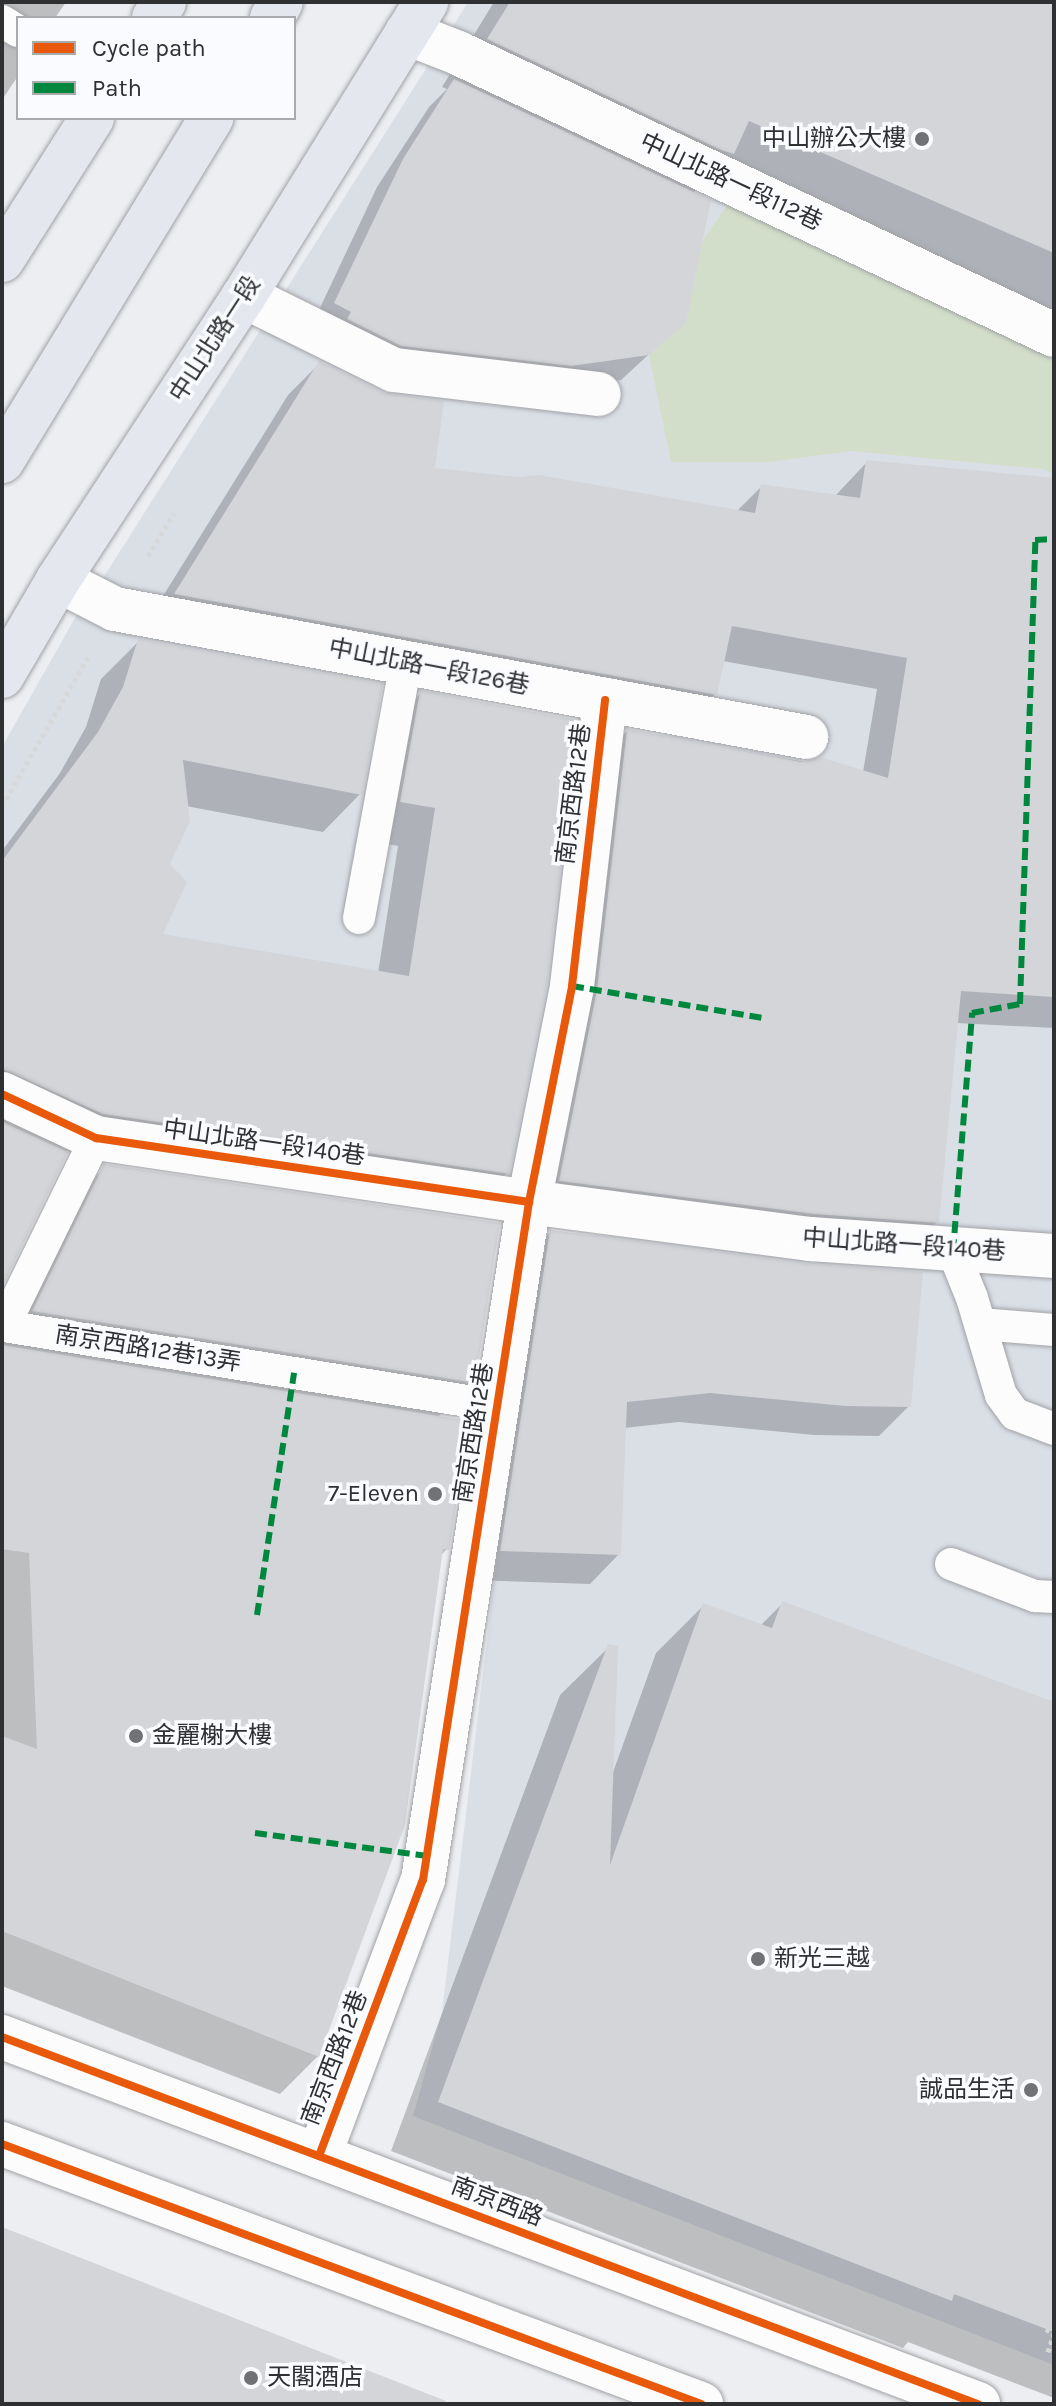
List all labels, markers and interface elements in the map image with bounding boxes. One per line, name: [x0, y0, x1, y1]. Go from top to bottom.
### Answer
legend: [16, 16, 296, 120]
text: Cycle path: [92, 34, 206, 62]
text: Path: [92, 74, 142, 102]
place label: 中山辦公大樓: [762, 125, 906, 153]
street label: 中山北路一段112巷: [635, 127, 827, 237]
marker: 中山辦公大樓: [913, 130, 931, 148]
street label: 中山北路一段: [164, 271, 266, 407]
street label: 中山北路一段126巷: [326, 633, 532, 701]
street label: 南京西路12巷: [551, 722, 597, 866]
street label: 中山北路一段140巷: [161, 1115, 367, 1171]
street label: 中山北路一段140巷: [801, 1224, 1007, 1266]
street label: 南京西路12巷13弄: [53, 1320, 243, 1378]
street label: 南京西路12巷: [449, 1361, 499, 1505]
place label: 7-Eleven: [328, 1480, 419, 1508]
marker: 7-Eleven: [426, 1485, 444, 1503]
place label: 金麗榭大樓: [152, 1722, 272, 1750]
marker: 金麗榭大樓: [127, 1727, 145, 1745]
place label: 新光三越: [774, 1945, 870, 1973]
marker: 新光三越: [749, 1950, 767, 1968]
street label: 南京西路12巷: [296, 1987, 374, 2129]
place label: 誠品生活: [919, 2076, 1015, 2104]
marker: 誠品生活: [1022, 2081, 1040, 2099]
street label: 南京西路: [447, 2171, 547, 2233]
place label: 天閣酒店: [267, 2364, 363, 2392]
marker: 天閣酒店: [242, 2369, 260, 2387]

